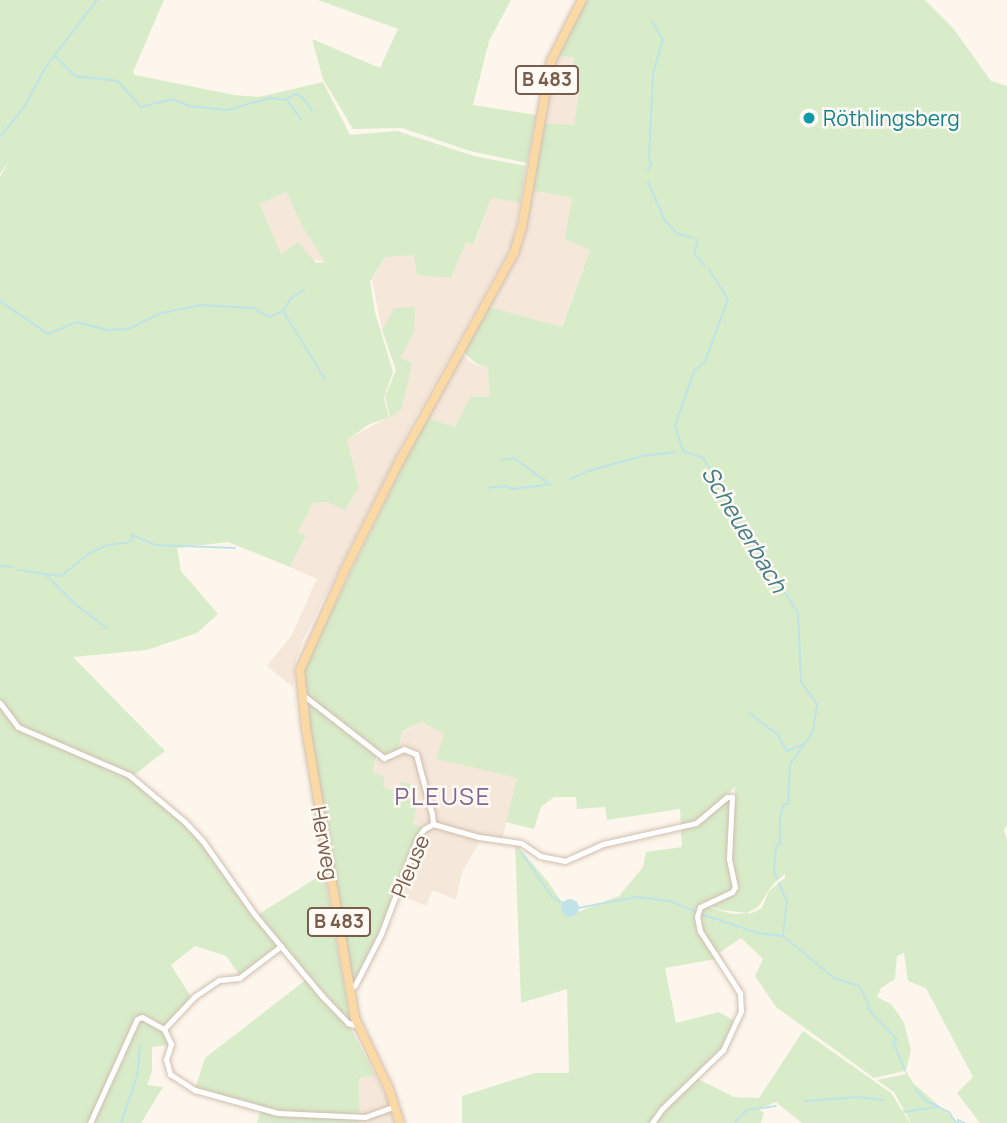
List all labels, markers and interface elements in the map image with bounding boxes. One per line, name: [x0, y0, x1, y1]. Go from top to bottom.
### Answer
road number: B 483: [514, 64, 580, 96]
place label: Röthlingsberg: [823, 105, 960, 131]
marker: Röthlingsberg: [801, 110, 817, 126]
water label: Scheuerbach: [697, 461, 793, 597]
district label: PLEUSE: [395, 782, 491, 810]
street label: Herweg: [306, 804, 344, 882]
street label: Pleuse: [386, 831, 434, 901]
road number: B 483: [306, 906, 372, 938]

